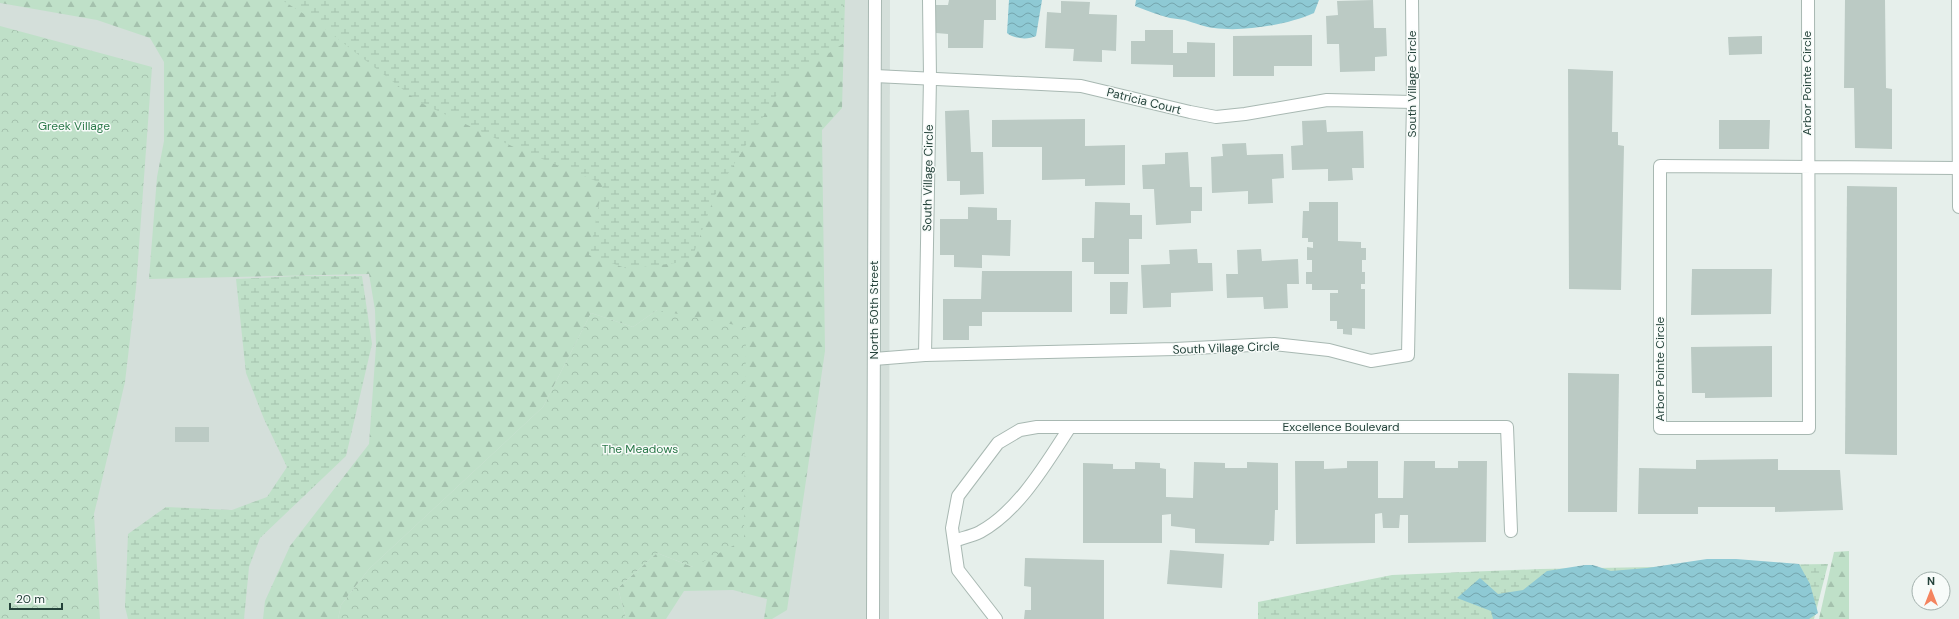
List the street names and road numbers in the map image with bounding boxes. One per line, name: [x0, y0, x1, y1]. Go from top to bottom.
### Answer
street label: South Village Circle: [1404, 30, 1420, 138]
street label: Arbor Pointe Circle: [1799, 30, 1815, 135]
street label: Patricia Court: [1105, 84, 1183, 118]
street label: South Village Circle: [919, 124, 937, 232]
street label: North 50th Street: [866, 260, 882, 359]
street label: Arbor Pointe Circle: [1652, 316, 1668, 421]
street label: South Village Circle: [1172, 338, 1280, 358]
street label: Excellence Boulevard: [1283, 419, 1399, 435]

